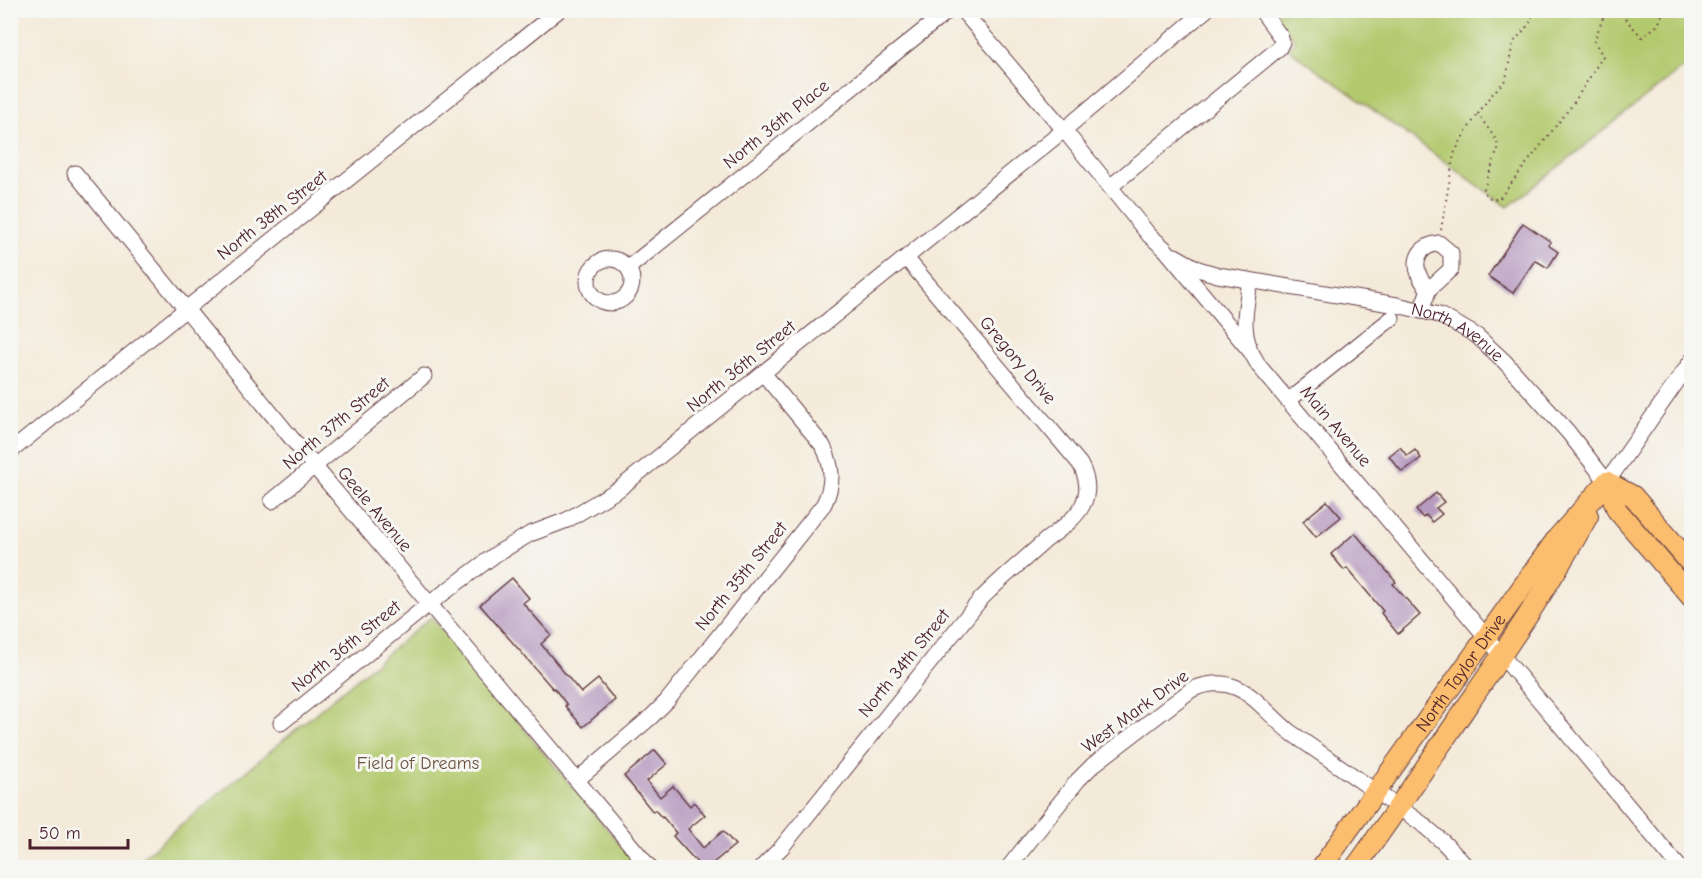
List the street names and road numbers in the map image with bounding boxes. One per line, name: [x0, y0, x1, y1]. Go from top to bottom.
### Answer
street label: North 36th Place: [719, 75, 833, 173]
street label: North 38th Street: [213, 165, 332, 265]
street label: North Avenue: [1409, 299, 1508, 366]
street label: Gregory Drive: [975, 312, 1060, 408]
street label: North 36th Street: [683, 316, 801, 417]
street label: North 37th Street: [279, 372, 395, 474]
street label: Main Avenue: [1296, 382, 1376, 471]
street label: Geele Avenue: [333, 462, 416, 556]
street label: North 35th Street: [691, 517, 792, 635]
street label: North 36th Street: [288, 596, 406, 697]
street label: North 34th Street: [854, 604, 955, 722]
street label: North Taylor Drive: [1412, 610, 1510, 736]
street label: West Mark Drive: [1078, 666, 1193, 757]

